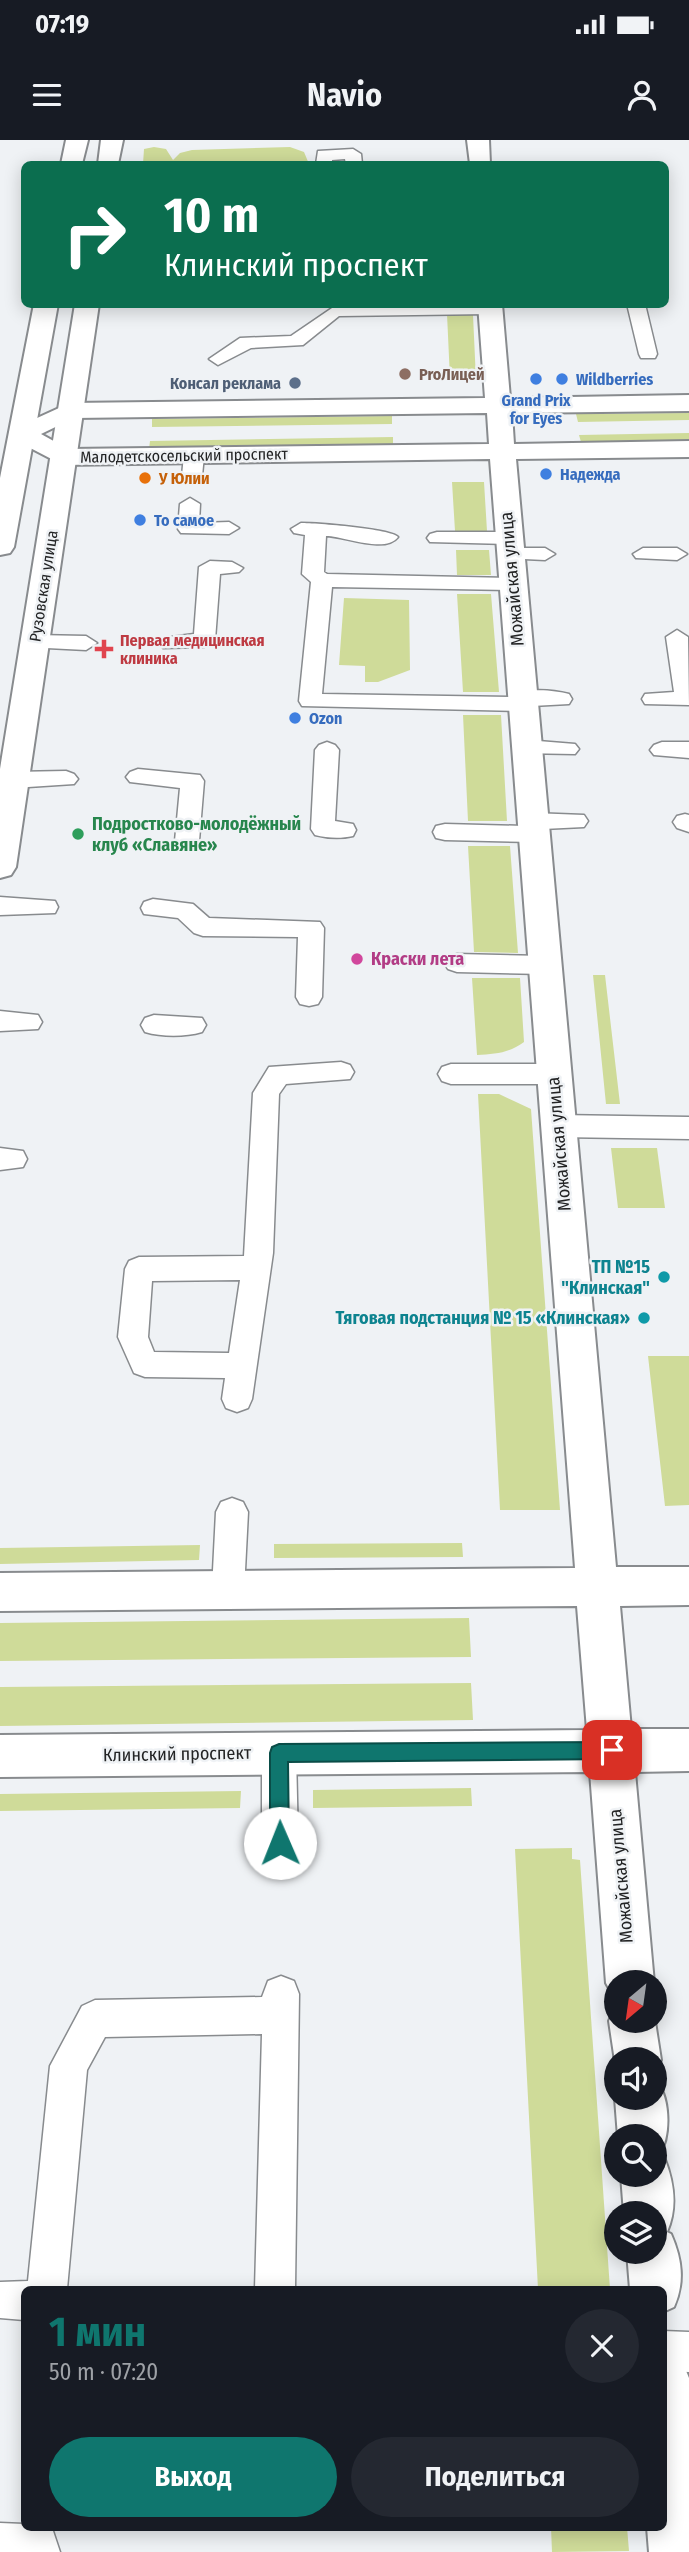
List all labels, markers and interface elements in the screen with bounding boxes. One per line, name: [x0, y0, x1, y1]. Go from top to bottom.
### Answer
text: 07:19: [35, 9, 89, 40]
icon: menu: [28, 76, 66, 114]
text: Navio: [307, 76, 382, 114]
icon: person: [623, 76, 661, 114]
text: 10 m: [164, 186, 259, 245]
icon: right: [49, 189, 140, 280]
text: Клинский проспект: [164, 246, 428, 284]
place label: ProЛицей: [419, 365, 485, 384]
marker: ProЛицей: [397, 366, 413, 382]
place label: Wildberries: [576, 370, 653, 389]
marker: Grand Prix for Eyes: [528, 371, 544, 387]
marker: Wildberries: [554, 371, 570, 387]
place label: Консал реклама: [170, 374, 281, 393]
marker: Консал реклама: [287, 375, 303, 391]
place label: Grand Prix for Eyes: [501, 391, 571, 428]
street label: Малодетскосельский проспект: [80, 444, 289, 467]
place label: Надежда: [560, 465, 621, 484]
marker: Надежда: [538, 466, 554, 482]
place label: У Юлии: [158, 469, 210, 488]
marker: У Юлии: [137, 470, 153, 486]
place label: То самое: [154, 511, 214, 530]
street label: Можайская улица: [495, 511, 529, 647]
marker: То самое: [132, 512, 148, 528]
street label: Рузовская улица: [25, 529, 62, 643]
place label: Первая медицинская клиника: [120, 631, 265, 668]
marker: Первая медицинская клиника: [94, 639, 114, 659]
place label: Ozon: [309, 709, 342, 728]
marker: Ozon: [287, 710, 303, 726]
place label: Подростково-молодёжный клуб «Славяне»: [92, 813, 301, 856]
marker: Подростково-молодёжный клуб «Славяне»: [70, 826, 86, 842]
place label: Краски лета: [371, 948, 464, 970]
marker: Краски лета: [349, 951, 365, 967]
street label: Можайская улица: [542, 1076, 576, 1212]
place label: ТП №15 "Клинская": [561, 1256, 650, 1299]
marker: ТП №15 "Клинская": [656, 1269, 672, 1285]
place label: Тяговая подстанция № 15 «Клинская»: [335, 1307, 630, 1329]
marker: Тяговая подстанция № 15 «Клинская»: [636, 1310, 652, 1326]
pin: [582, 1720, 642, 1780]
icon: arrive: [593, 1731, 631, 1769]
street label: Клинский проспект: [103, 1742, 252, 1766]
position arrow: [243, 1806, 317, 1880]
street label: Можайская улица: [604, 1808, 638, 1944]
north arrow: [604, 1970, 667, 2034]
map controls: [604, 1970, 667, 2264]
button: sound: [604, 2047, 667, 2110]
button: search: [604, 2124, 667, 2187]
button: layers: [604, 2201, 667, 2264]
text: 1 мин: [49, 2307, 146, 2357]
button: close: [565, 2309, 639, 2383]
text: 50 m · 07:20: [49, 2358, 158, 2386]
button: Выход: [49, 2437, 337, 2517]
button: Поделиться: [351, 2437, 639, 2517]

